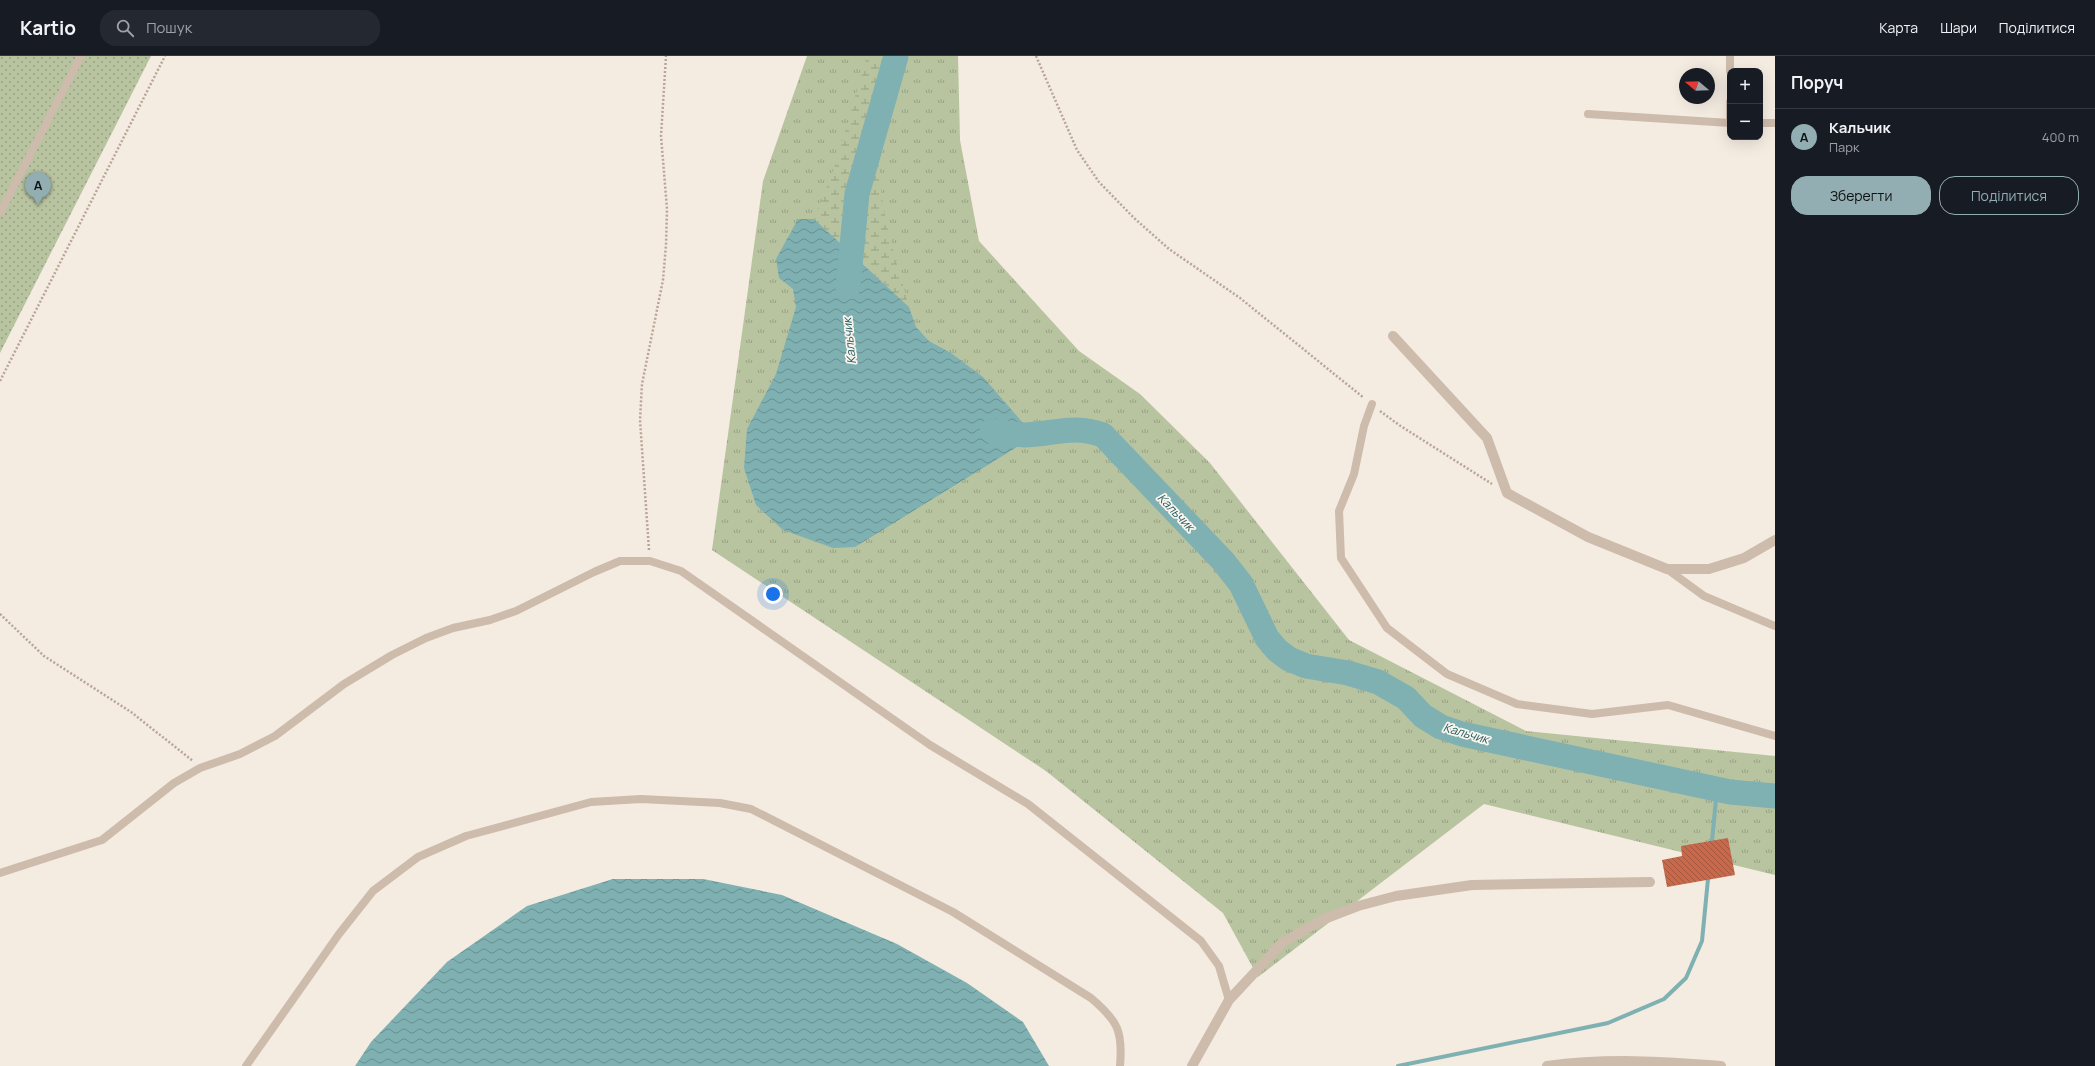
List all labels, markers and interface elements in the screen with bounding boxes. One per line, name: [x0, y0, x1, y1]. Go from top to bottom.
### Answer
search box: [100, 10, 380, 46]
text: Kartio: [20, 15, 76, 41]
icon: search: [114, 17, 136, 39]
text: Пошук: [146, 17, 192, 38]
text: Карта: [1879, 18, 1918, 37]
text: Шари: [1940, 18, 1977, 37]
text: Поділитися: [1999, 18, 2075, 37]
north arrow: [1679, 68, 1715, 104]
map controls: [1727, 68, 1763, 140]
button: +: [1727, 68, 1763, 104]
text: Поруч: [1791, 71, 1843, 94]
button: −: [1727, 104, 1763, 140]
text: Кальчик: [1829, 117, 1891, 138]
text: A: [1800, 128, 1808, 146]
text: 400 m: [2042, 128, 2079, 146]
text: Парк: [1829, 138, 1859, 156]
pin: A: [25, 172, 51, 205]
button: Зберегти: [1791, 176, 1931, 215]
button: Поділитися: [1939, 176, 2079, 215]
water label: Кальчик: [838, 315, 860, 365]
water label: Кальчик: [1154, 489, 1200, 536]
your location: [763, 584, 783, 604]
water label: Кальчик: [1441, 718, 1493, 748]

